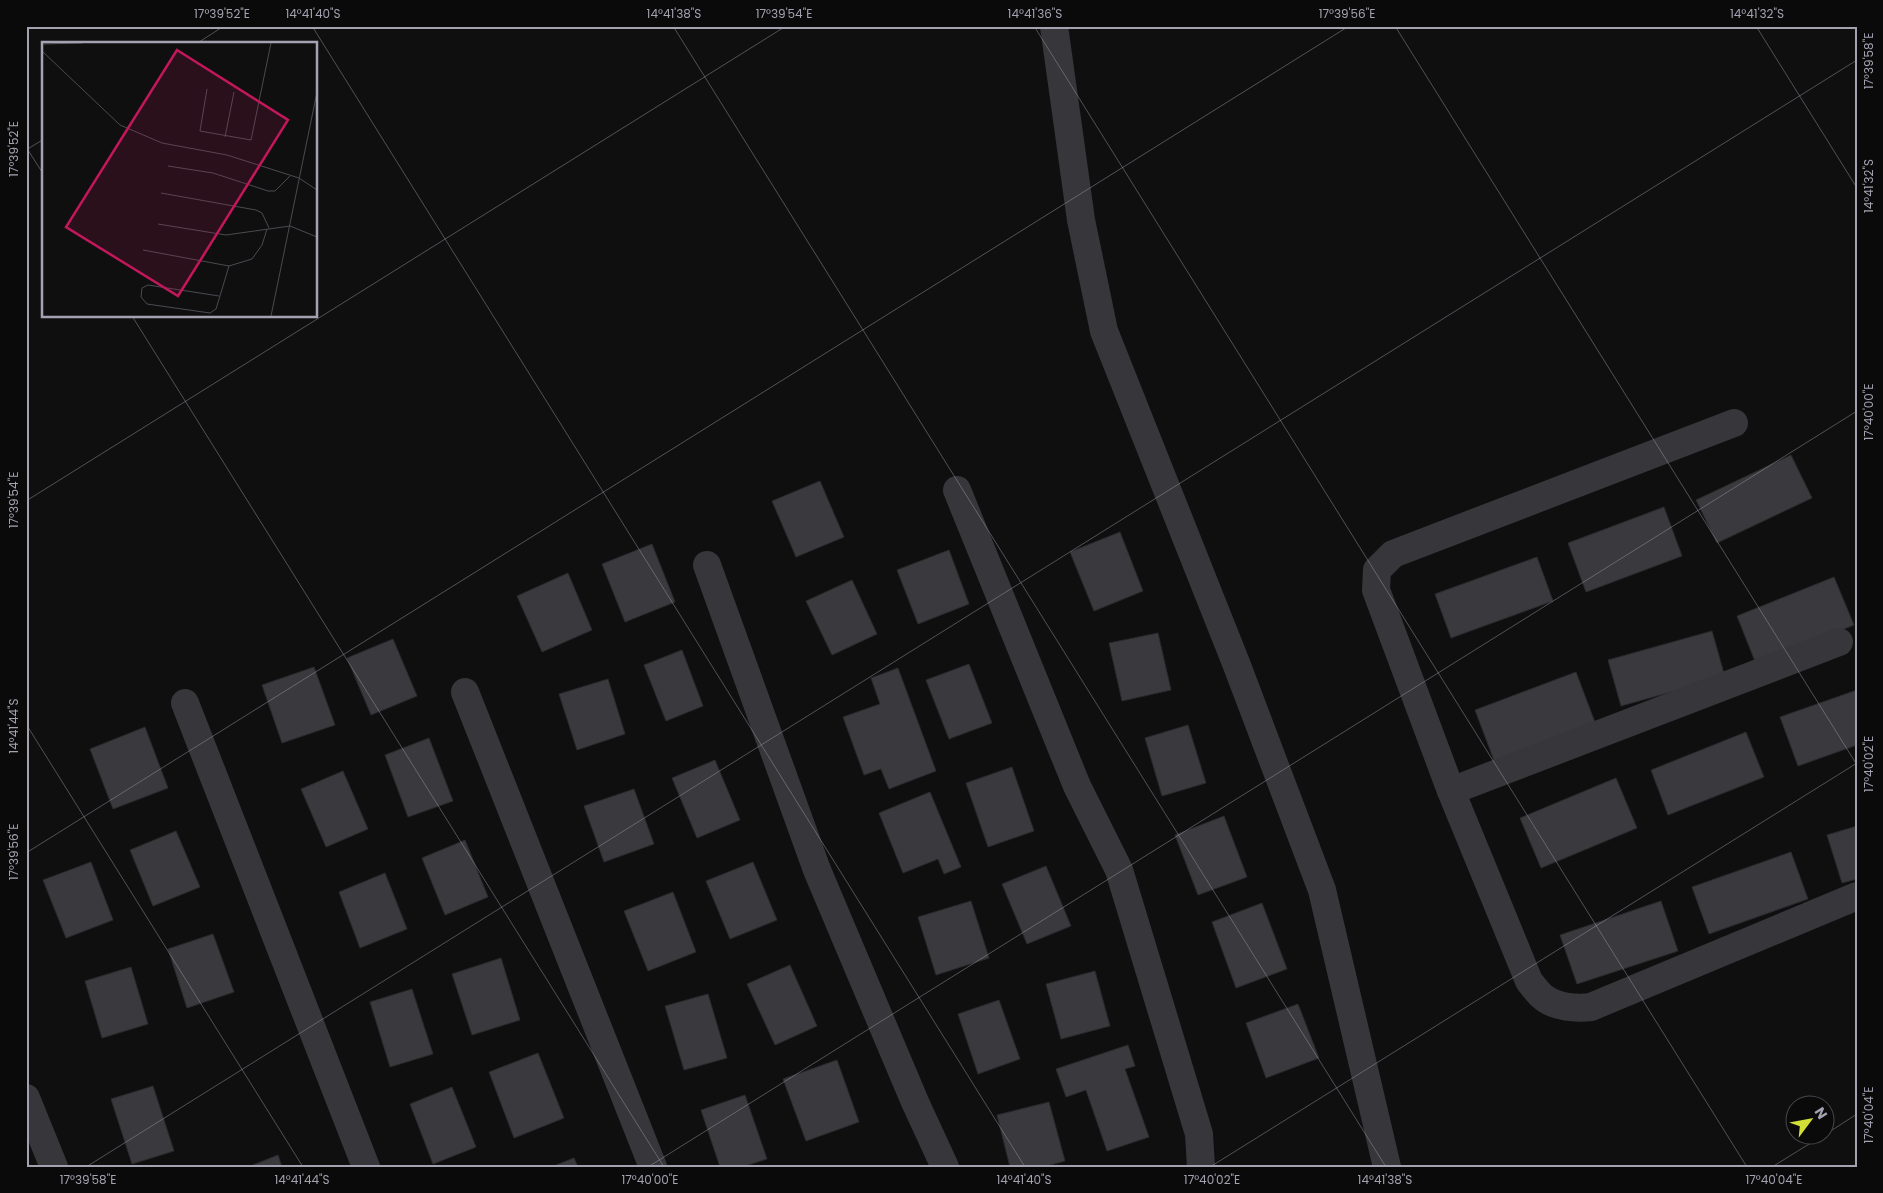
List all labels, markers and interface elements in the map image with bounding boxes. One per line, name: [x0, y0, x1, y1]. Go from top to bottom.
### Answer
text: 17°39'52"E: [194, 5, 250, 22]
text: 14°41'40"S: [285, 5, 341, 22]
text: 14°41'38"S: [647, 5, 701, 22]
text: 17°39'54"E: [756, 5, 812, 22]
text: 14°41'36"S: [1008, 5, 1062, 22]
text: 17°39'56"E: [1319, 5, 1375, 22]
text: 14°41'32"S: [1730, 5, 1784, 22]
text: 17°39'58"E: [1860, 33, 1877, 89]
inset map: [42, 42, 318, 318]
text: 17°39'52"E: [5, 121, 22, 177]
text: 14°41'32"S: [1860, 159, 1877, 213]
text: 17°40'00"E: [1860, 383, 1877, 441]
text: 17°39'54"E: [5, 472, 22, 528]
text: 14°41'44"S: [5, 698, 22, 754]
text: 17°40'02"E: [1860, 736, 1877, 792]
text: 17°39'56"E: [5, 824, 22, 880]
text: 17°40'04"E: [1860, 1086, 1877, 1144]
north arrow: [1786, 1096, 1836, 1146]
text: N: [1810, 1103, 1832, 1123]
text: 17°39'58"E: [60, 1171, 116, 1188]
text: 14°41'44"S: [274, 1171, 330, 1188]
text: 17°40'00"E: [621, 1171, 679, 1188]
text: 14°41'40"S: [996, 1171, 1052, 1188]
text: 17°40'02"E: [1184, 1171, 1240, 1188]
text: 14°41'38"S: [1358, 1171, 1412, 1188]
text: 17°40'04"E: [1745, 1171, 1803, 1188]

